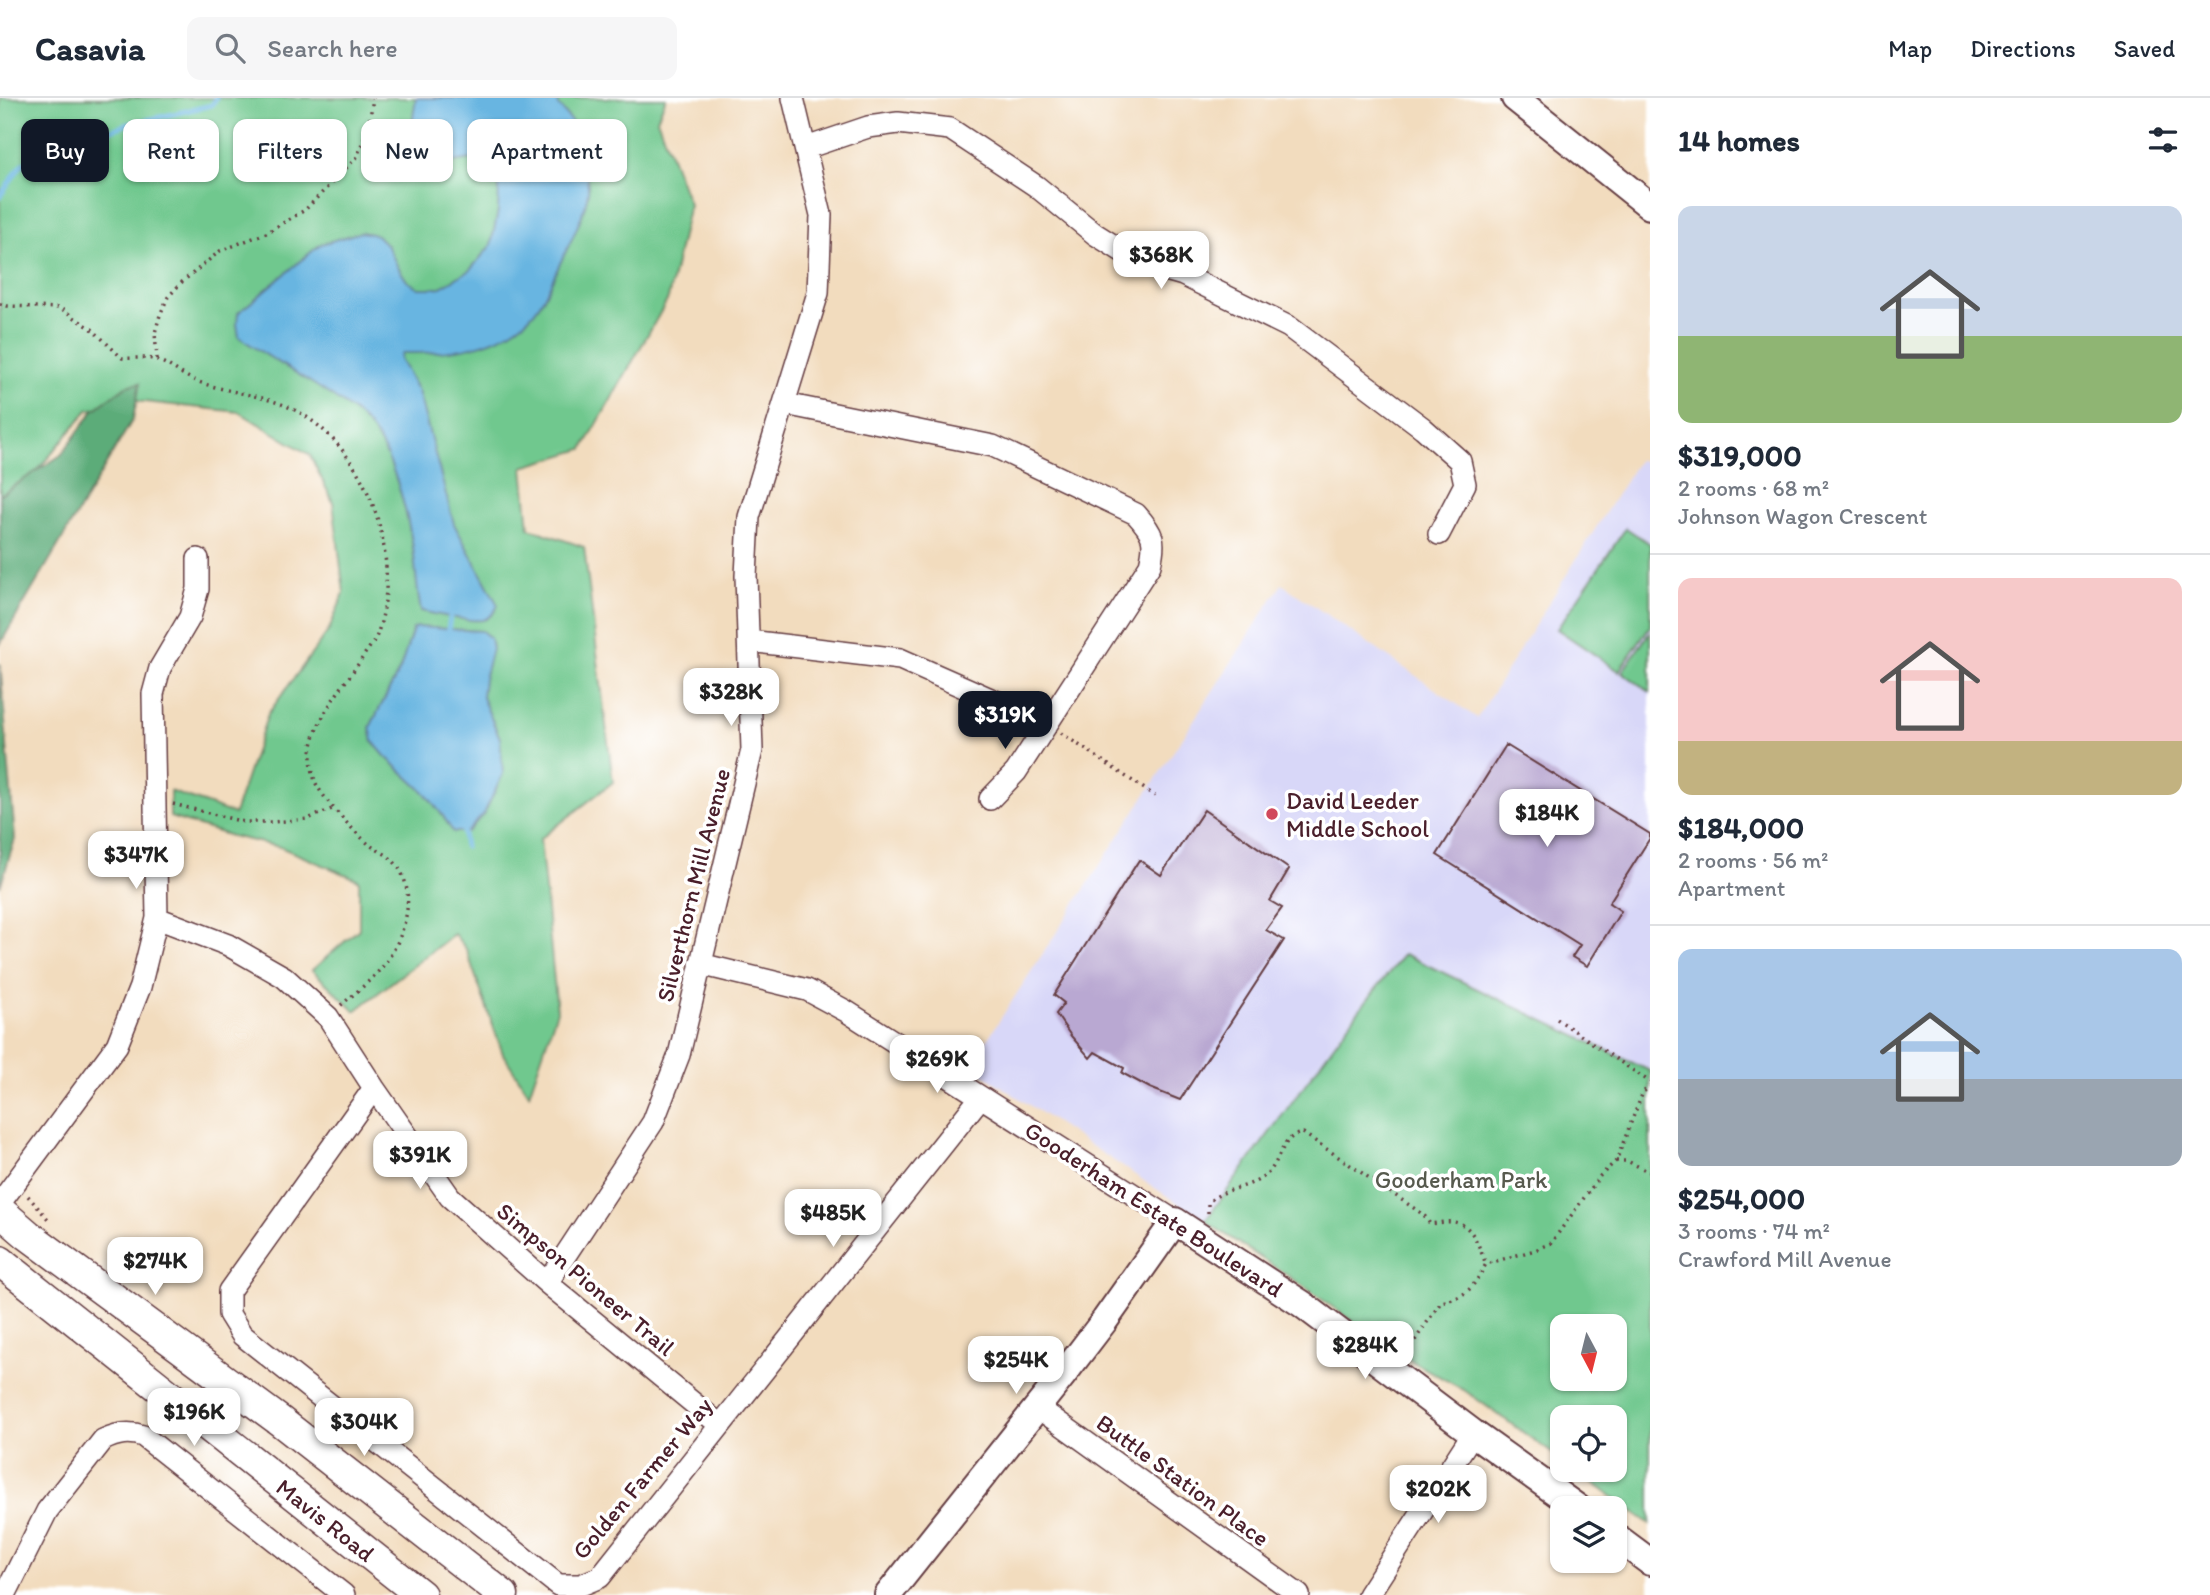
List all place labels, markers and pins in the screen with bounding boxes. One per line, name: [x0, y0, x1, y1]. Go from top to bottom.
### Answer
pin: $368K: [1112, 232, 1210, 291]
pin: $328K: [682, 668, 780, 728]
pin: $319K: [956, 692, 1054, 751]
place label: David Leeder Middle School: [1286, 786, 1429, 843]
pin: $184K: [1498, 790, 1596, 849]
marker: David Leeder Middle School: [1264, 806, 1280, 822]
pin: $347K: [87, 832, 185, 891]
pin: $269K: [888, 1035, 986, 1095]
pin: $391K: [371, 1132, 469, 1191]
pin: $485K: [784, 1190, 882, 1249]
pin: $274K: [106, 1238, 204, 1297]
pin: $284K: [1316, 1322, 1414, 1381]
pin: $254K: [967, 1336, 1065, 1396]
pin: $196K: [145, 1388, 243, 1448]
pin: $304K: [315, 1398, 413, 1458]
pin: $202K: [1389, 1466, 1487, 1525]

